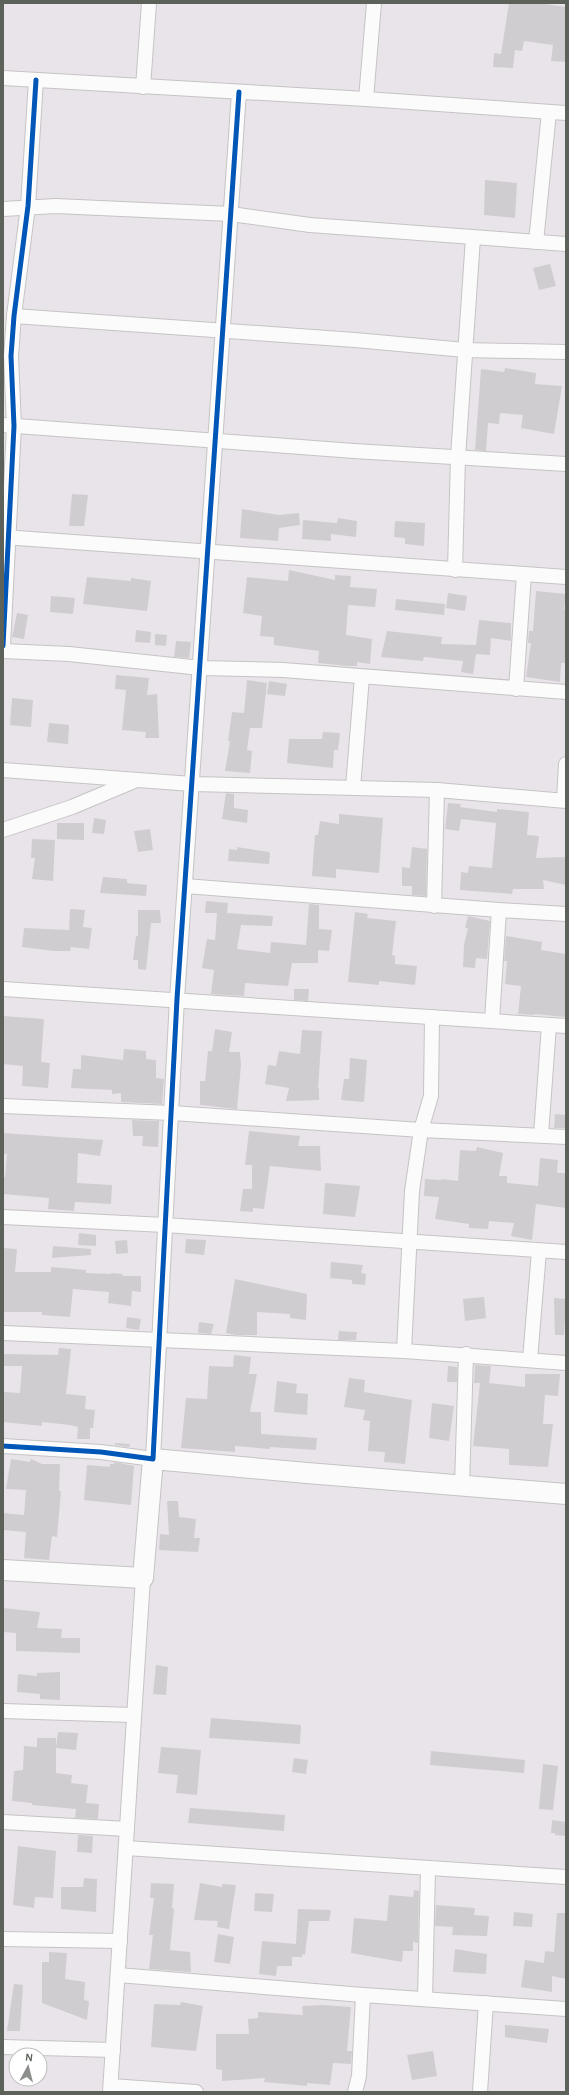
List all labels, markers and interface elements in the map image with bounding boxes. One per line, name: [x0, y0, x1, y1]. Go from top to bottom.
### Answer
north arrow: [8, 2047, 48, 2087]
text: N: [24, 2051, 34, 2065]

